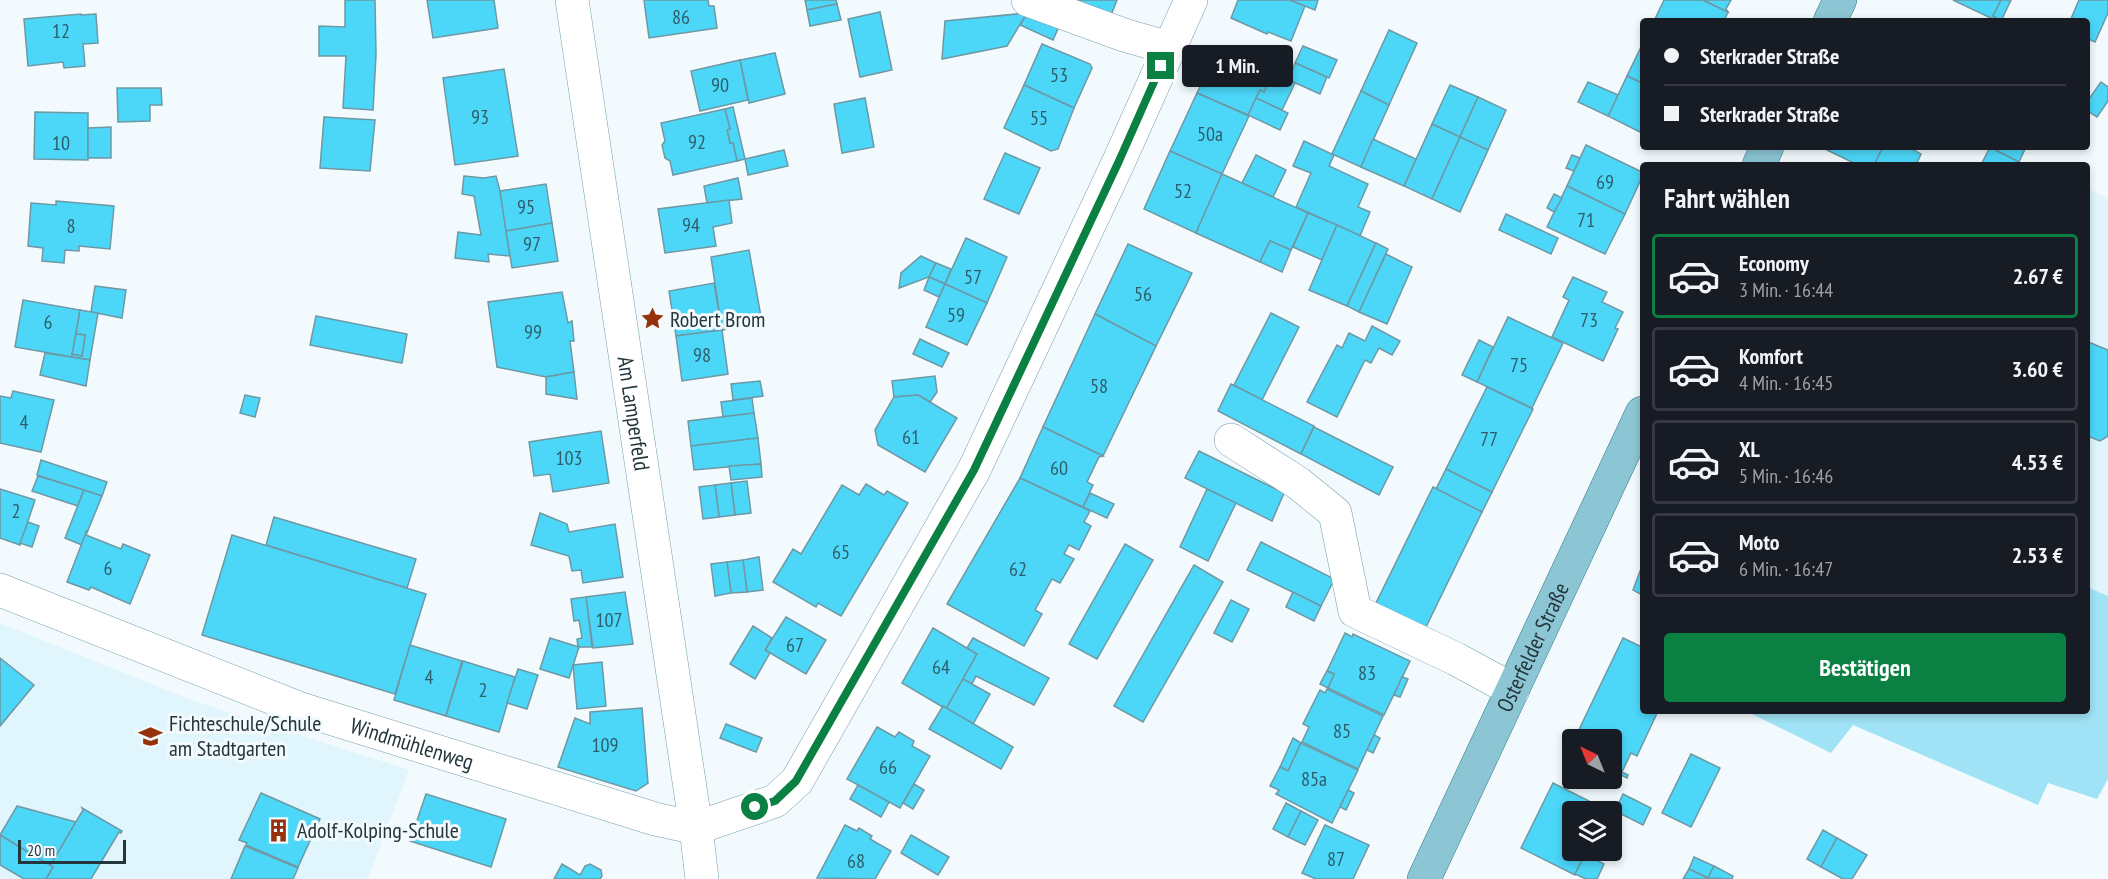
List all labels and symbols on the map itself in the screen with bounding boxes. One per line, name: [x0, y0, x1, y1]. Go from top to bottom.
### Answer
house number: 86: [672, 4, 690, 30]
house number: 12: [52, 18, 70, 44]
callout: 1 Min.: [1182, 45, 1293, 87]
route end: [1147, 52, 1174, 79]
house number: 53: [1050, 62, 1068, 88]
house number: 90: [711, 72, 729, 98]
house number: 93: [471, 104, 489, 130]
house number: 55: [1030, 105, 1048, 131]
house number: 50a: [1197, 121, 1223, 147]
house number: 92: [688, 129, 706, 155]
house number: 10: [52, 130, 70, 156]
house number: 69: [1596, 169, 1614, 195]
house number: 52: [1174, 178, 1192, 204]
house number: 95: [517, 194, 535, 220]
house number: 71: [1577, 207, 1595, 233]
house number: 94: [682, 212, 700, 238]
house number: 8: [67, 213, 76, 239]
house number: 97: [523, 231, 541, 257]
house number: 57: [964, 264, 982, 290]
house number: 56: [1134, 281, 1152, 307]
house number: 59: [947, 302, 965, 328]
place label: Robert Brom: [670, 305, 765, 333]
place icon: Robert Brom: [639, 306, 665, 332]
house number: 73: [1580, 307, 1598, 333]
house number: 6: [44, 309, 53, 335]
house number: 99: [524, 319, 542, 345]
house number: 98: [693, 342, 711, 368]
house number: 75: [1510, 352, 1528, 378]
street label: Am Lamperfeld: [612, 354, 656, 472]
house number: 58: [1090, 373, 1108, 399]
house number: 4: [20, 409, 29, 435]
house number: 61: [902, 424, 920, 450]
house number: 77: [1480, 426, 1498, 452]
house number: 103: [556, 445, 583, 471]
house number: 60: [1050, 455, 1068, 481]
house number: 2: [12, 498, 21, 524]
house number: 65: [832, 539, 850, 565]
house number: 6: [104, 555, 113, 581]
house number: 62: [1009, 556, 1027, 582]
street label: Osterfelder Straße: [1490, 578, 1575, 716]
house number: 107: [596, 607, 623, 633]
house number: 67: [786, 632, 804, 658]
house number: 64: [932, 654, 950, 680]
house number: 83: [1358, 660, 1376, 686]
house number: 4: [425, 664, 434, 690]
house number: 2: [479, 677, 488, 703]
place label: Fichteschule/Schule am Stadtgarten: [169, 709, 321, 762]
street label: Windmühlenweg: [347, 711, 477, 776]
house number: 85: [1333, 718, 1351, 744]
school or university icon: Fichteschule/Schule am Stadtgarten: [138, 723, 164, 749]
north arrow: [1562, 729, 1622, 789]
house number: 109: [592, 732, 619, 758]
house number: 66: [879, 754, 897, 780]
house number: 85a: [1301, 766, 1327, 792]
route start: [741, 793, 768, 820]
place label: Adolf-Kolping-Schule: [297, 816, 459, 844]
building icon: Adolf-Kolping-Schule: [266, 817, 292, 843]
scale bar: [18, 837, 126, 864]
house number: 87: [1327, 846, 1345, 872]
house number: 68: [847, 848, 865, 874]

